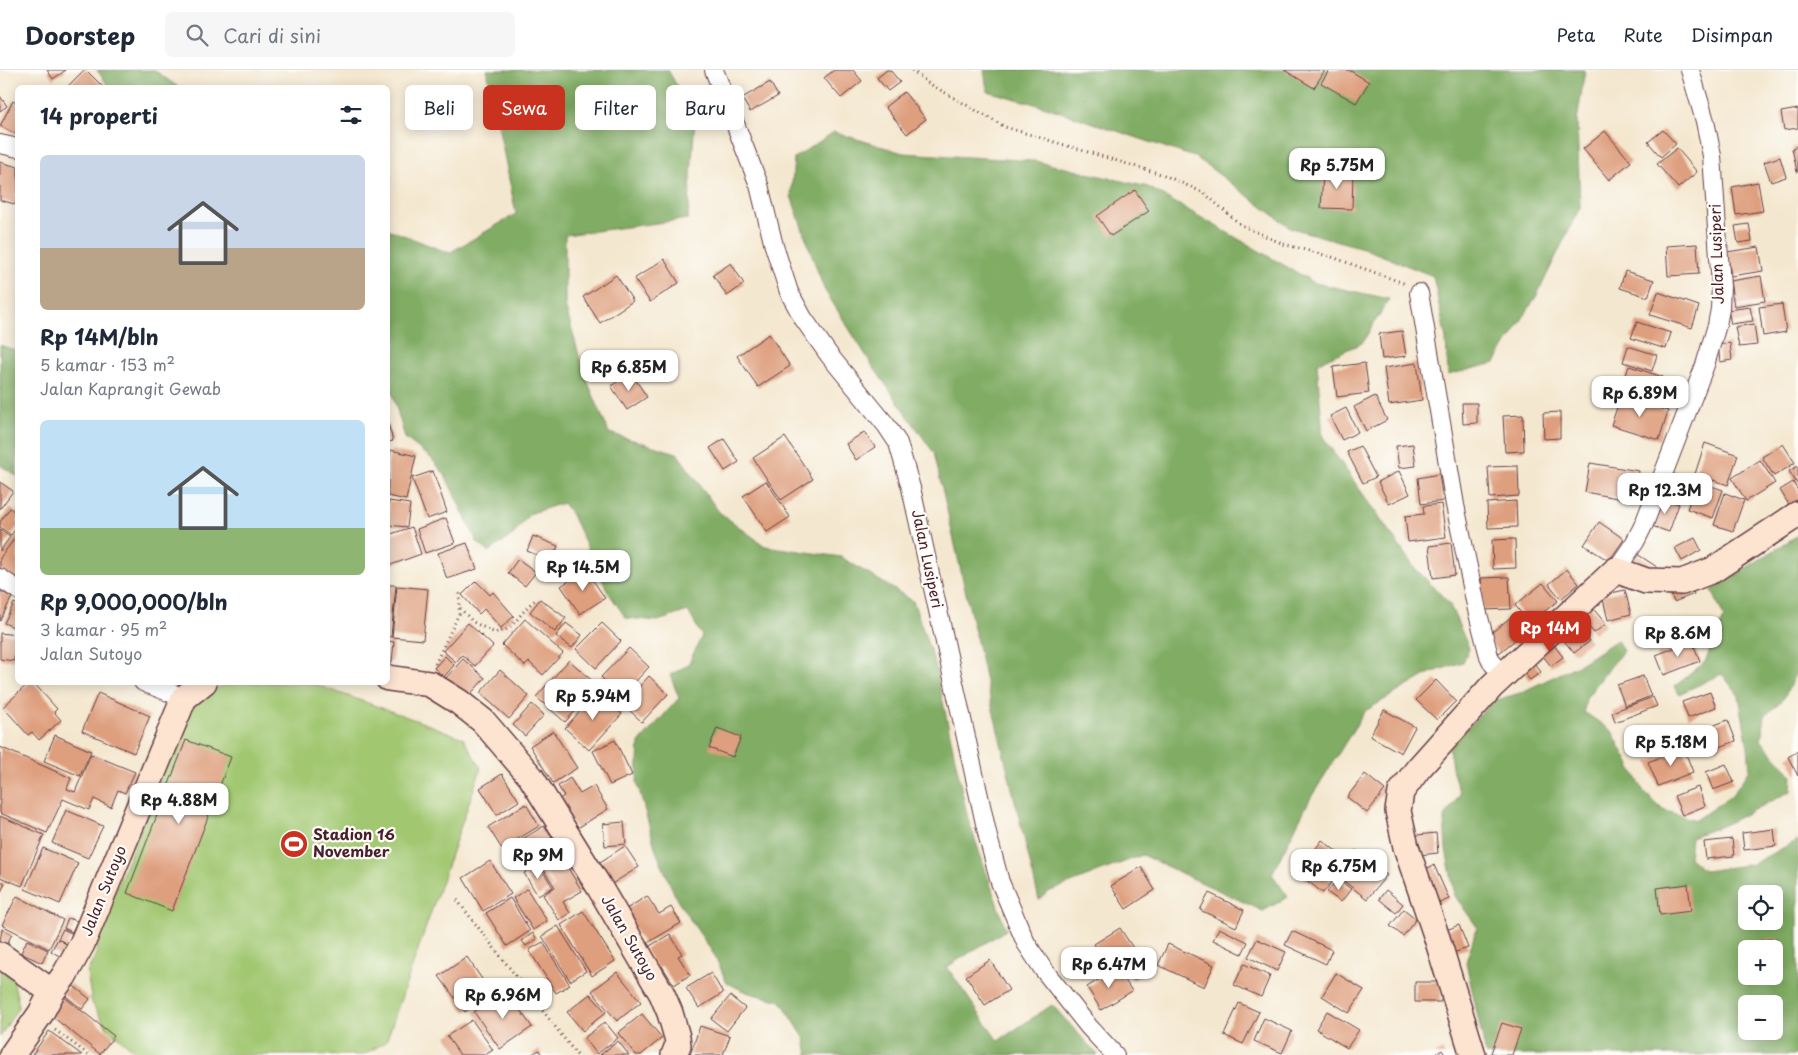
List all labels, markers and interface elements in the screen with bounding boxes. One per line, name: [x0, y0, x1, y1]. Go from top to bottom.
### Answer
search box: [165, 12, 515, 57]
text: Doorstep: [25, 17, 135, 53]
icon: search: [183, 21, 211, 49]
text: Cari di sini: [223, 21, 321, 49]
text: Peta: [1556, 21, 1595, 48]
text: Rute: [1623, 21, 1663, 48]
text: Disimpan: [1691, 21, 1773, 48]
chip: Beli: [405, 85, 473, 130]
chip: Sewa: [483, 85, 565, 130]
chip: Filter: [575, 85, 656, 130]
chip: Baru: [666, 85, 744, 130]
text: 14 properti: [40, 99, 158, 131]
icon: filters: [337, 101, 365, 129]
pin: Rp 5.75M: [1285, 148, 1389, 190]
text: Rp 5.75M: [1300, 152, 1374, 176]
icon: home: [158, 188, 248, 278]
street label: Jalan Lusiperi: [1702, 203, 1729, 305]
text: Rp 14M/bln: [40, 320, 159, 352]
pin: Rp 6.85M: [577, 350, 681, 392]
text: 5 kamar · 153 m²: [40, 352, 175, 376]
text: Rp 6.85M: [591, 354, 667, 378]
text: Jalan Kaprangit Gewab: [40, 376, 221, 400]
pin: Rp 6.89M: [1588, 376, 1692, 418]
text: Rp 6.89M: [1603, 380, 1677, 404]
icon: home: [158, 453, 248, 543]
pin: Rp 12.3M: [1613, 472, 1717, 515]
text: Rp 12.3M: [1628, 477, 1702, 501]
street label: Jalan Lusiperi: [907, 507, 950, 610]
pin: Rp 14.5M: [531, 550, 635, 592]
text: Rp 14.5M: [546, 554, 620, 578]
text: Rp 9,000,000/bln: [40, 585, 228, 617]
pin: Rp 14M: [1509, 610, 1591, 653]
text: Rp 14M: [1520, 615, 1580, 639]
pin: Rp 8.6M: [1632, 616, 1724, 658]
text: 3 kamar · 95 m²: [40, 617, 167, 641]
text: Rp 8.6M: [1645, 620, 1711, 644]
text: Jalan Sutoyo: [40, 641, 142, 665]
pin: Rp 5.94M: [541, 678, 645, 721]
text: Rp 5.94M: [555, 683, 631, 707]
pin: Rp 5.18M: [1619, 724, 1723, 767]
text: Rp 5.18M: [1635, 729, 1707, 753]
pin: Rp 4.88M: [127, 782, 231, 825]
text: Rp 4.88M: [141, 787, 217, 811]
place label: Stadion 16 November: [313, 822, 395, 862]
sports icon: Stadion 16 November: [279, 829, 309, 859]
pin: Rp 9M: [503, 838, 573, 880]
street label: Jalan Sutoyo: [74, 842, 131, 939]
text: Rp 9M: [513, 842, 563, 866]
pin: Rp 6.75M: [1287, 848, 1391, 891]
text: Rp 6.75M: [1301, 853, 1377, 877]
map controls: [1738, 885, 1783, 1040]
button: locate: [1738, 885, 1783, 930]
street label: Jalan Sutoyo: [596, 890, 664, 985]
button: +: [1738, 940, 1783, 985]
pin: Rp 6.47M: [1057, 946, 1161, 989]
text: Rp 6.47M: [1072, 951, 1146, 975]
pin: Rp 6.96M: [451, 978, 555, 1020]
text: Rp 6.96M: [465, 982, 541, 1006]
button: −: [1738, 995, 1783, 1040]

